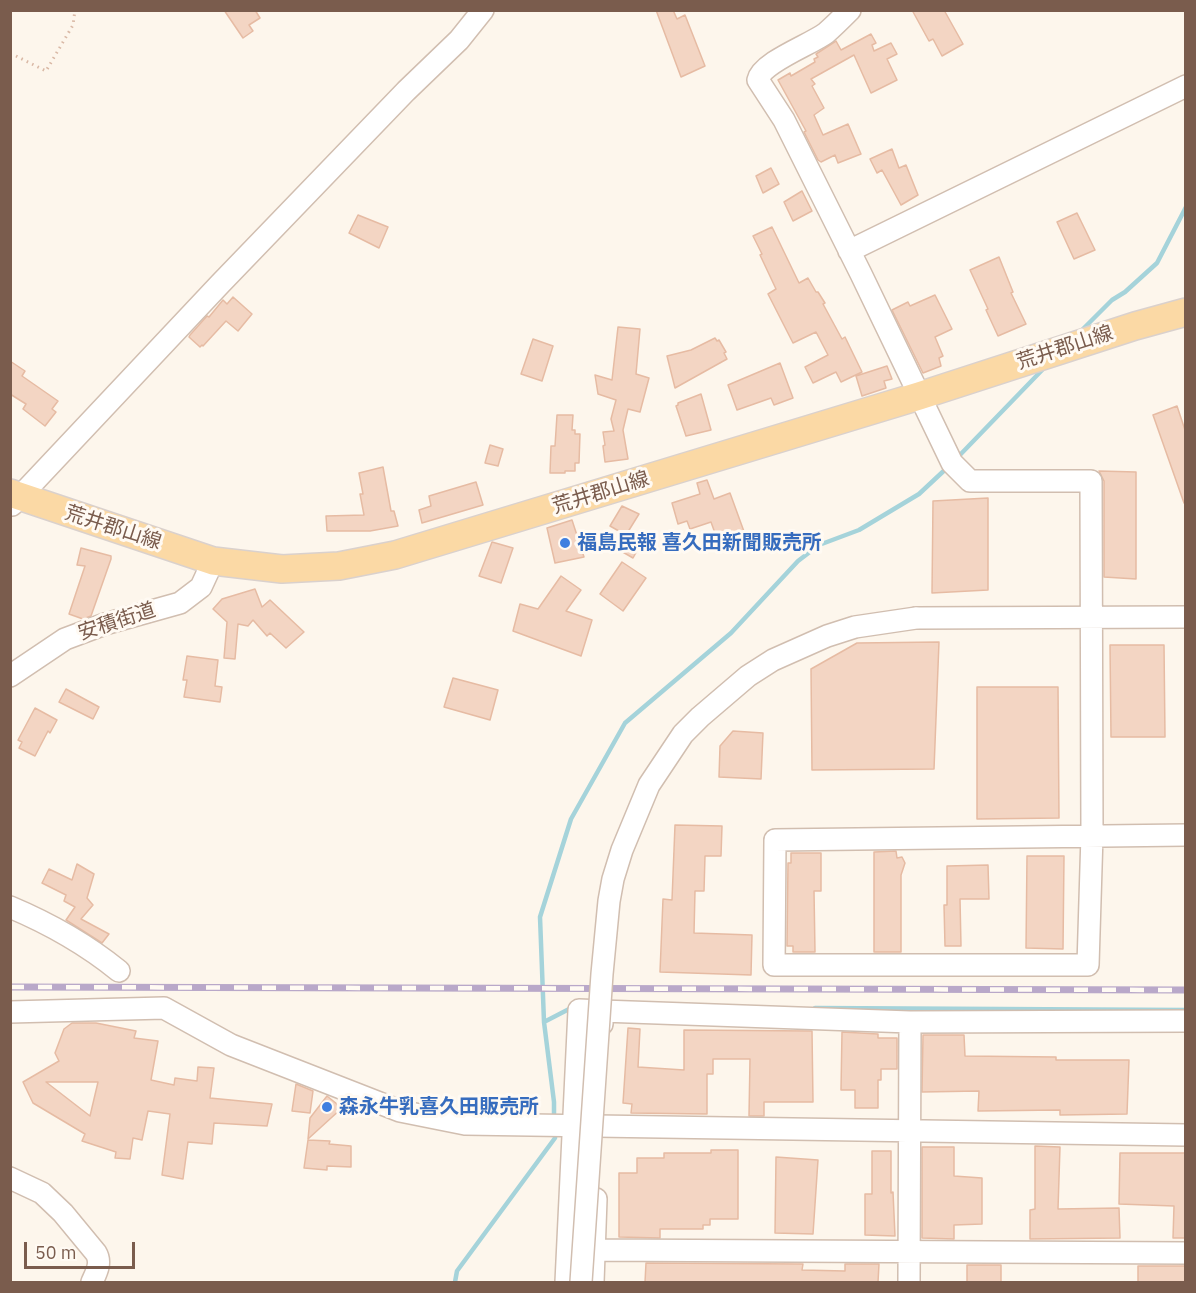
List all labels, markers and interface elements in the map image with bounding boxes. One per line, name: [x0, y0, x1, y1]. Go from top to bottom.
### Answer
street label: 荒井郡山線: [1014, 321, 1116, 375]
street label: 荒井郡山線: [550, 467, 652, 519]
street label: 荒井郡山線: [62, 501, 164, 555]
place label: 福島民報 喜久田新聞販売所: [577, 531, 822, 555]
marker: 福島民報 喜久田新聞販売所: [558, 536, 572, 550]
street label: 安積街道: [75, 598, 159, 646]
place label: 森永牛乳喜久田販売所: [339, 1095, 539, 1119]
marker: 森永牛乳喜久田販売所: [320, 1100, 334, 1114]
scale bar: [27, 1230, 138, 1268]
text: 50 m: [35, 1241, 77, 1264]

